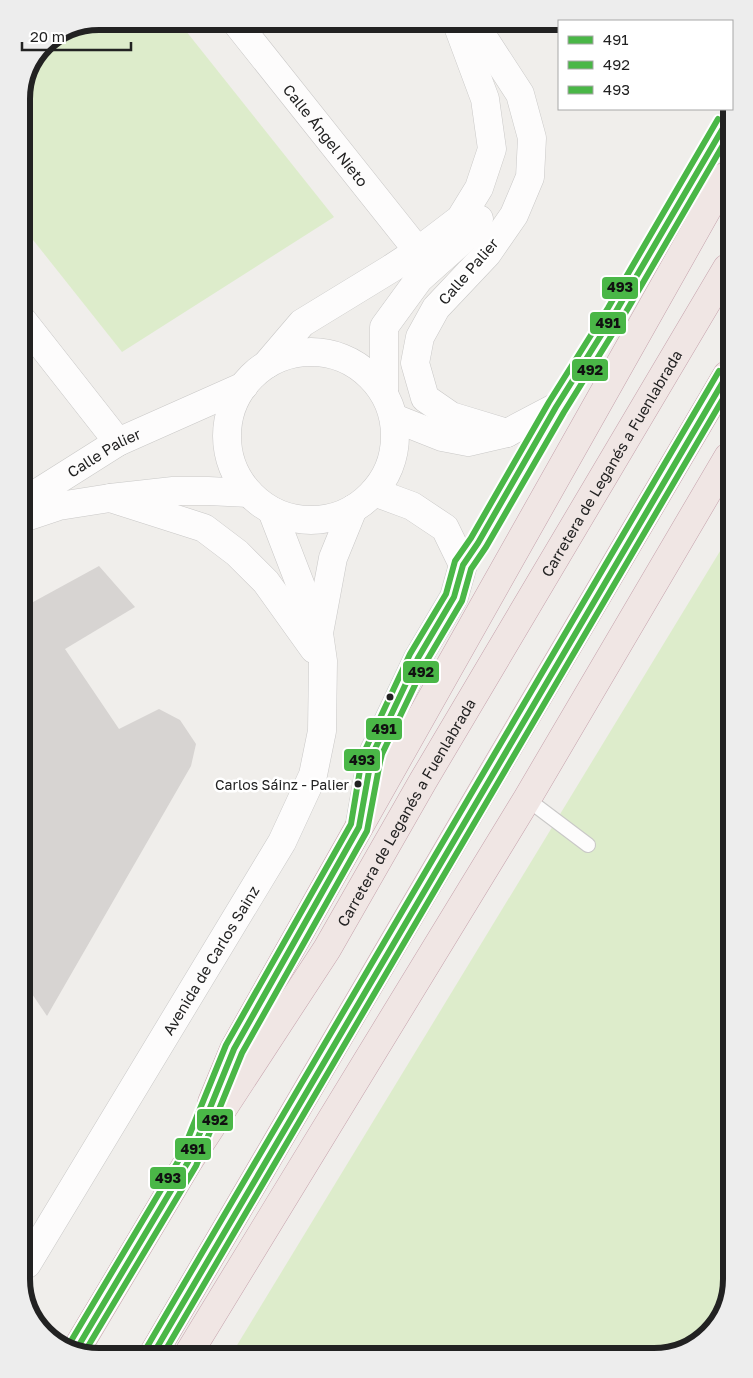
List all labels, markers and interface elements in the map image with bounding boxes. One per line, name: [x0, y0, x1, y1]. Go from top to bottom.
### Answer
scale bar: [22, 20, 131, 52]
legend: [558, 20, 733, 110]
text: 20 m: [30, 27, 65, 45]
text: 491: [603, 30, 629, 48]
text: 492: [603, 55, 630, 73]
street label: Calle Ángel Nieto: [280, 80, 372, 190]
text: 493: [603, 80, 630, 98]
street label: Calle Palier: [434, 234, 502, 308]
line badge: 493: [601, 276, 639, 300]
text: 493: [607, 278, 633, 295]
line badge: 491: [589, 311, 627, 335]
text: 491: [596, 314, 620, 331]
street label: Carretera de Leganés a Fuenlabrada: [537, 347, 685, 580]
line badge: 492: [571, 358, 609, 382]
text: 492: [577, 361, 604, 378]
street label: Calle Palier: [64, 424, 143, 481]
line badge: 492: [402, 660, 440, 684]
text: 492: [408, 663, 435, 680]
unlabelled marker: [385, 692, 395, 702]
street label: Carretera de Leganés a Fuenlabrada: [333, 695, 479, 930]
line badge: 491: [365, 717, 403, 741]
text: 491: [372, 720, 396, 737]
line badge: 493: [343, 748, 381, 772]
text: 493: [349, 751, 375, 768]
place label: Carlos Sáinz - Palier: [215, 776, 350, 793]
marker: Carlos Sáinz - Palier: [353, 779, 363, 789]
street label: Avenida de Carlos Sainz: [159, 882, 263, 1038]
line badge: 492: [196, 1108, 234, 1132]
text: 492: [202, 1111, 229, 1128]
line badge: 491: [174, 1137, 212, 1161]
text: 491: [181, 1140, 205, 1157]
line badge: 493: [149, 1166, 187, 1190]
text: 493: [155, 1169, 181, 1186]

